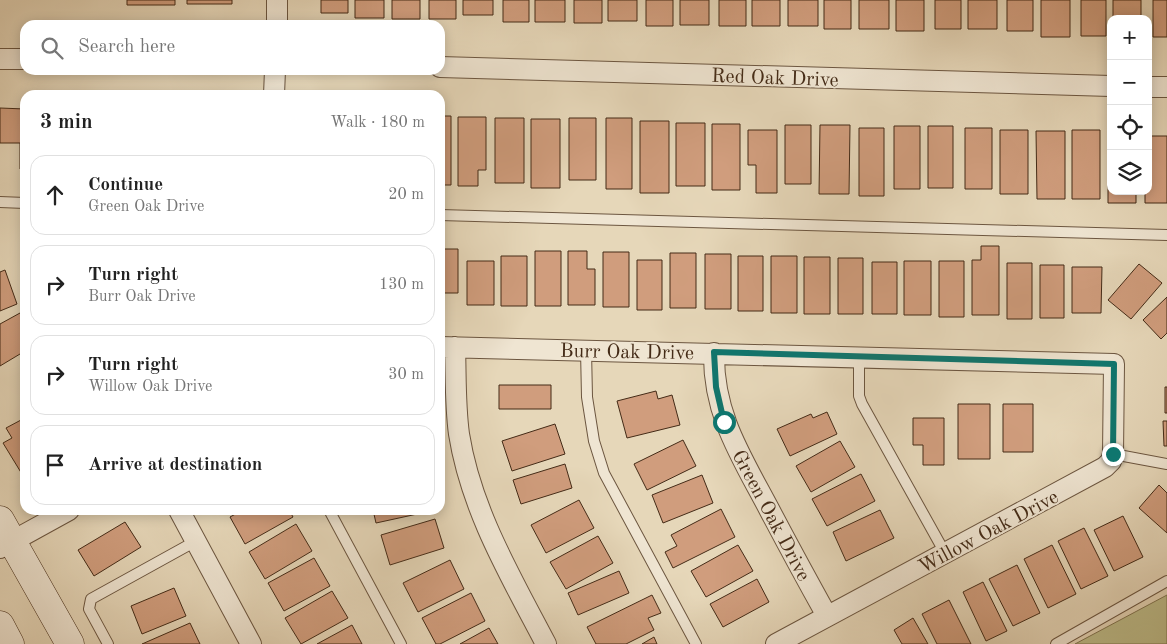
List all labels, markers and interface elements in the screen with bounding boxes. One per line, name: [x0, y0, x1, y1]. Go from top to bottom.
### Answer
map controls: [1107, 15, 1152, 195]
button: +: [1107, 15, 1152, 60]
search box: [20, 20, 445, 75]
icon: search: [38, 34, 66, 62]
text: Search here: [78, 38, 175, 57]
button: −: [1107, 60, 1152, 105]
street label: Red Oak Drive: [711, 67, 839, 91]
button: locate: [1107, 105, 1152, 150]
text: 3 min: [40, 112, 93, 133]
text: Walk · 180 m: [330, 115, 425, 131]
button: layers: [1107, 150, 1152, 195]
text: Continue: [88, 176, 163, 195]
icon: ahead: [41, 181, 69, 209]
text: 20 m: [388, 187, 424, 203]
text: Green Oak Drive: [88, 199, 204, 215]
text: Turn right: [88, 266, 178, 285]
icon: right: [41, 271, 69, 299]
text: 130 m: [379, 277, 424, 293]
text: Burr Oak Drive: [88, 289, 196, 305]
street label: Burr Oak Drive: [560, 342, 694, 364]
text: Turn right: [88, 356, 178, 375]
icon: right: [41, 361, 69, 389]
text: 30 m: [388, 367, 424, 383]
text: Willow Oak Drive: [88, 379, 212, 395]
route start: [713, 411, 736, 434]
route end: [1102, 443, 1125, 466]
street label: Green Oak Drive: [727, 447, 813, 585]
icon: arrive: [41, 451, 69, 479]
text: Arrive at destination: [88, 456, 262, 475]
street label: Willow Oak Drive: [916, 487, 1062, 578]

